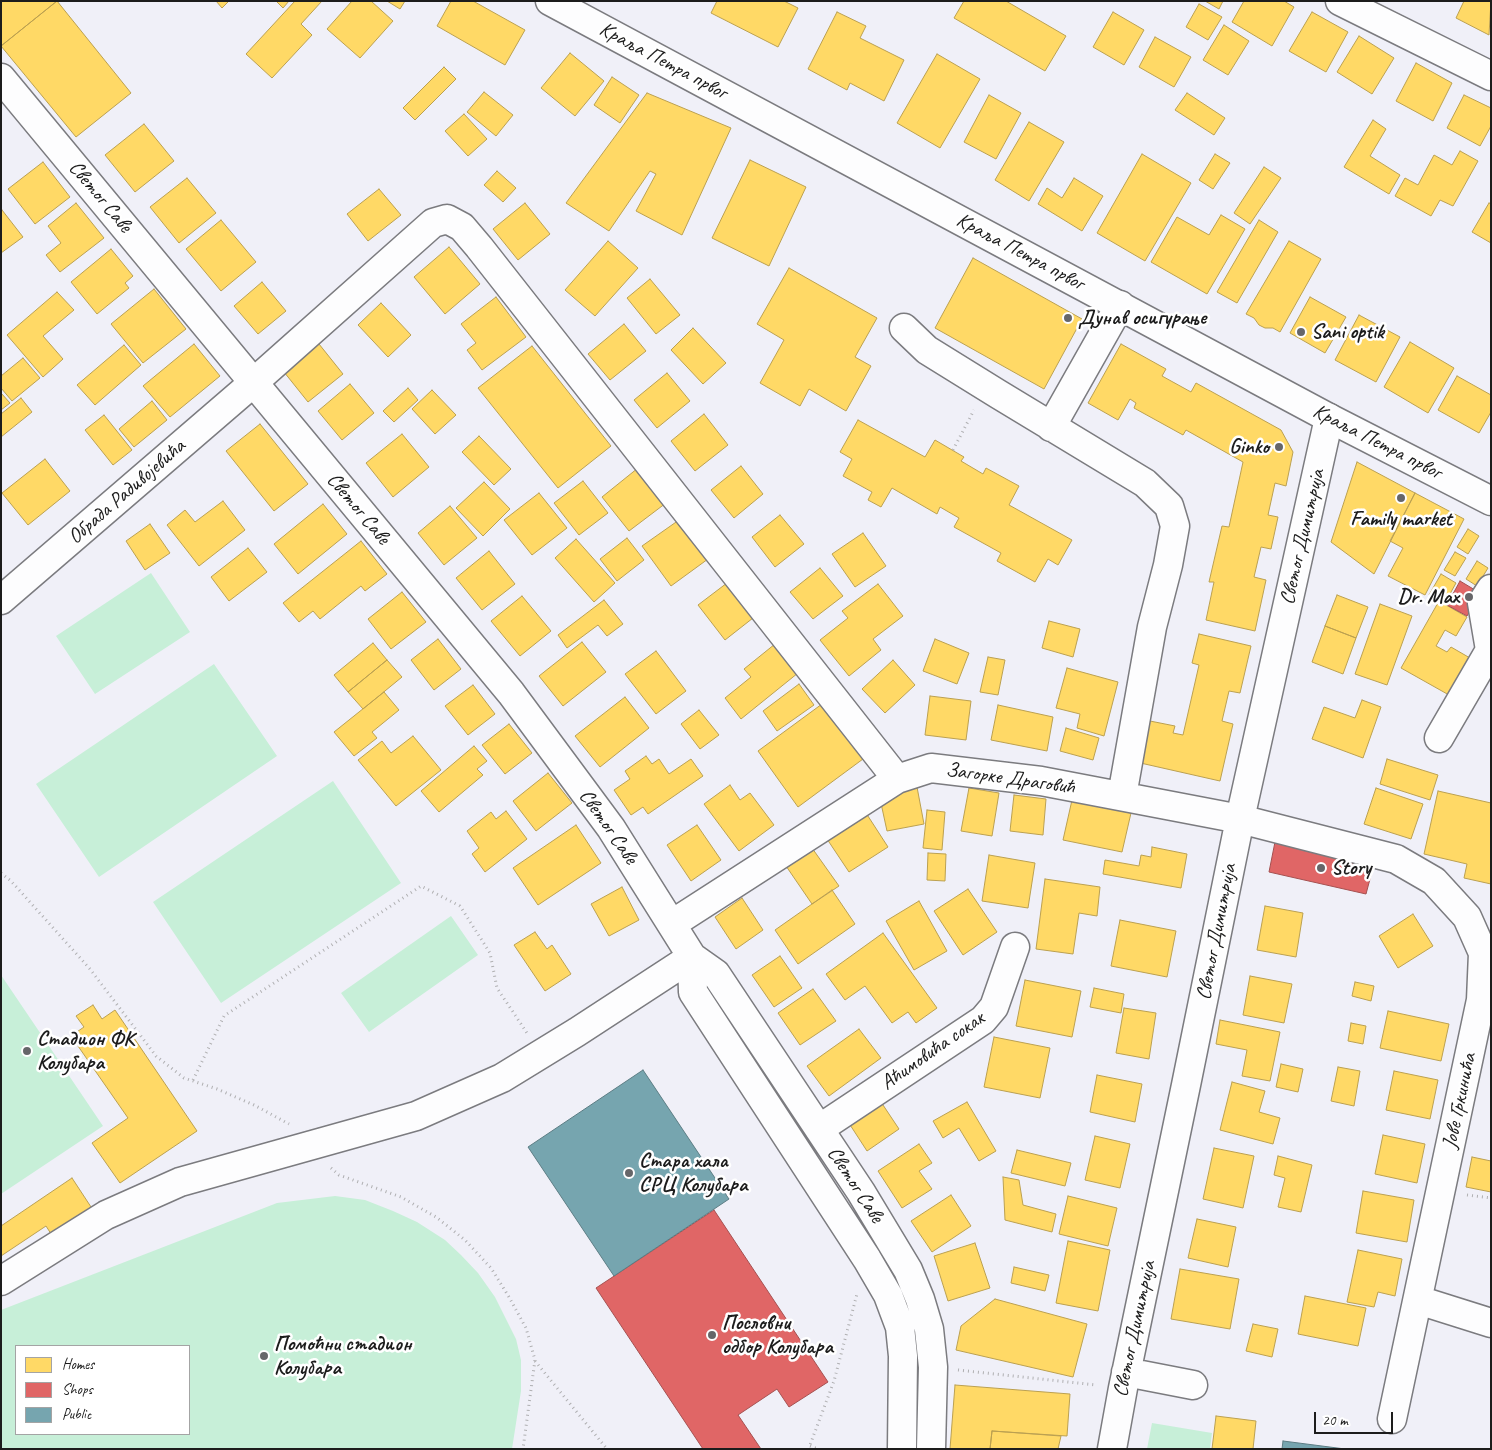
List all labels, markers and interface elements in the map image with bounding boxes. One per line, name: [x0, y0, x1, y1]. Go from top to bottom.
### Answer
street label: Краља Петра првог: [595, 17, 731, 105]
street label: Светог Саве: [63, 156, 137, 238]
street label: Краља Петра првог: [952, 208, 1088, 296]
place label: Дунав осигурање: [1078, 305, 1206, 331]
marker: Дунав осигурање: [1062, 312, 1074, 324]
place label: Sani optik: [1311, 319, 1384, 345]
marker: Sani optik: [1295, 326, 1307, 338]
street label: Краља Петра првог: [1309, 399, 1445, 485]
street label: Обрада Радивојевића: [63, 434, 191, 550]
place label: Ginko: [1229, 434, 1269, 460]
marker: Ginko: [1273, 441, 1285, 453]
street label: Светог Димитрија: [1275, 467, 1331, 607]
street label: Светог Саве: [321, 468, 395, 550]
marker: Family market: [1395, 492, 1407, 504]
place label: Family market: [1350, 506, 1452, 532]
place label: Dr. Max: [1398, 584, 1459, 610]
marker: Dr. Max: [1463, 591, 1475, 603]
street label: Загорке Драговић: [944, 757, 1076, 801]
street label: Светог Саве: [573, 785, 643, 869]
place label: Story: [1331, 855, 1371, 881]
street label: Светог Димитрија: [1191, 862, 1243, 1002]
marker: Story: [1315, 862, 1327, 874]
street label: Аћимовића сокак: [876, 1006, 990, 1096]
place label: Стадион ФК Колубара: [37, 1026, 135, 1076]
marker: Стадион ФК Колубара: [21, 1045, 33, 1057]
street label: Јове Гркинића: [1438, 1051, 1482, 1151]
street label: Светог Саве: [821, 1142, 889, 1228]
place label: Стара хала СРЦ Колубара: [639, 1148, 747, 1198]
marker: Стара хала СРЦ Колубара: [623, 1167, 635, 1179]
street label: Светог Димитрија: [1108, 1259, 1162, 1399]
place label: Пословни одбор Колубара: [722, 1310, 833, 1360]
marker: Пословни одбор Колубара: [706, 1329, 718, 1341]
place label: Помоћни стадион Колубара: [274, 1331, 411, 1381]
legend: [15, 1345, 190, 1435]
marker: Помоћни стадион Колубара: [258, 1350, 270, 1362]
text: Homes: [62, 1355, 94, 1374]
text: Shops: [62, 1380, 93, 1399]
scale bar: [1317, 1402, 1396, 1434]
text: Public: [62, 1405, 91, 1424]
text: 20 m: [1322, 1411, 1348, 1430]

